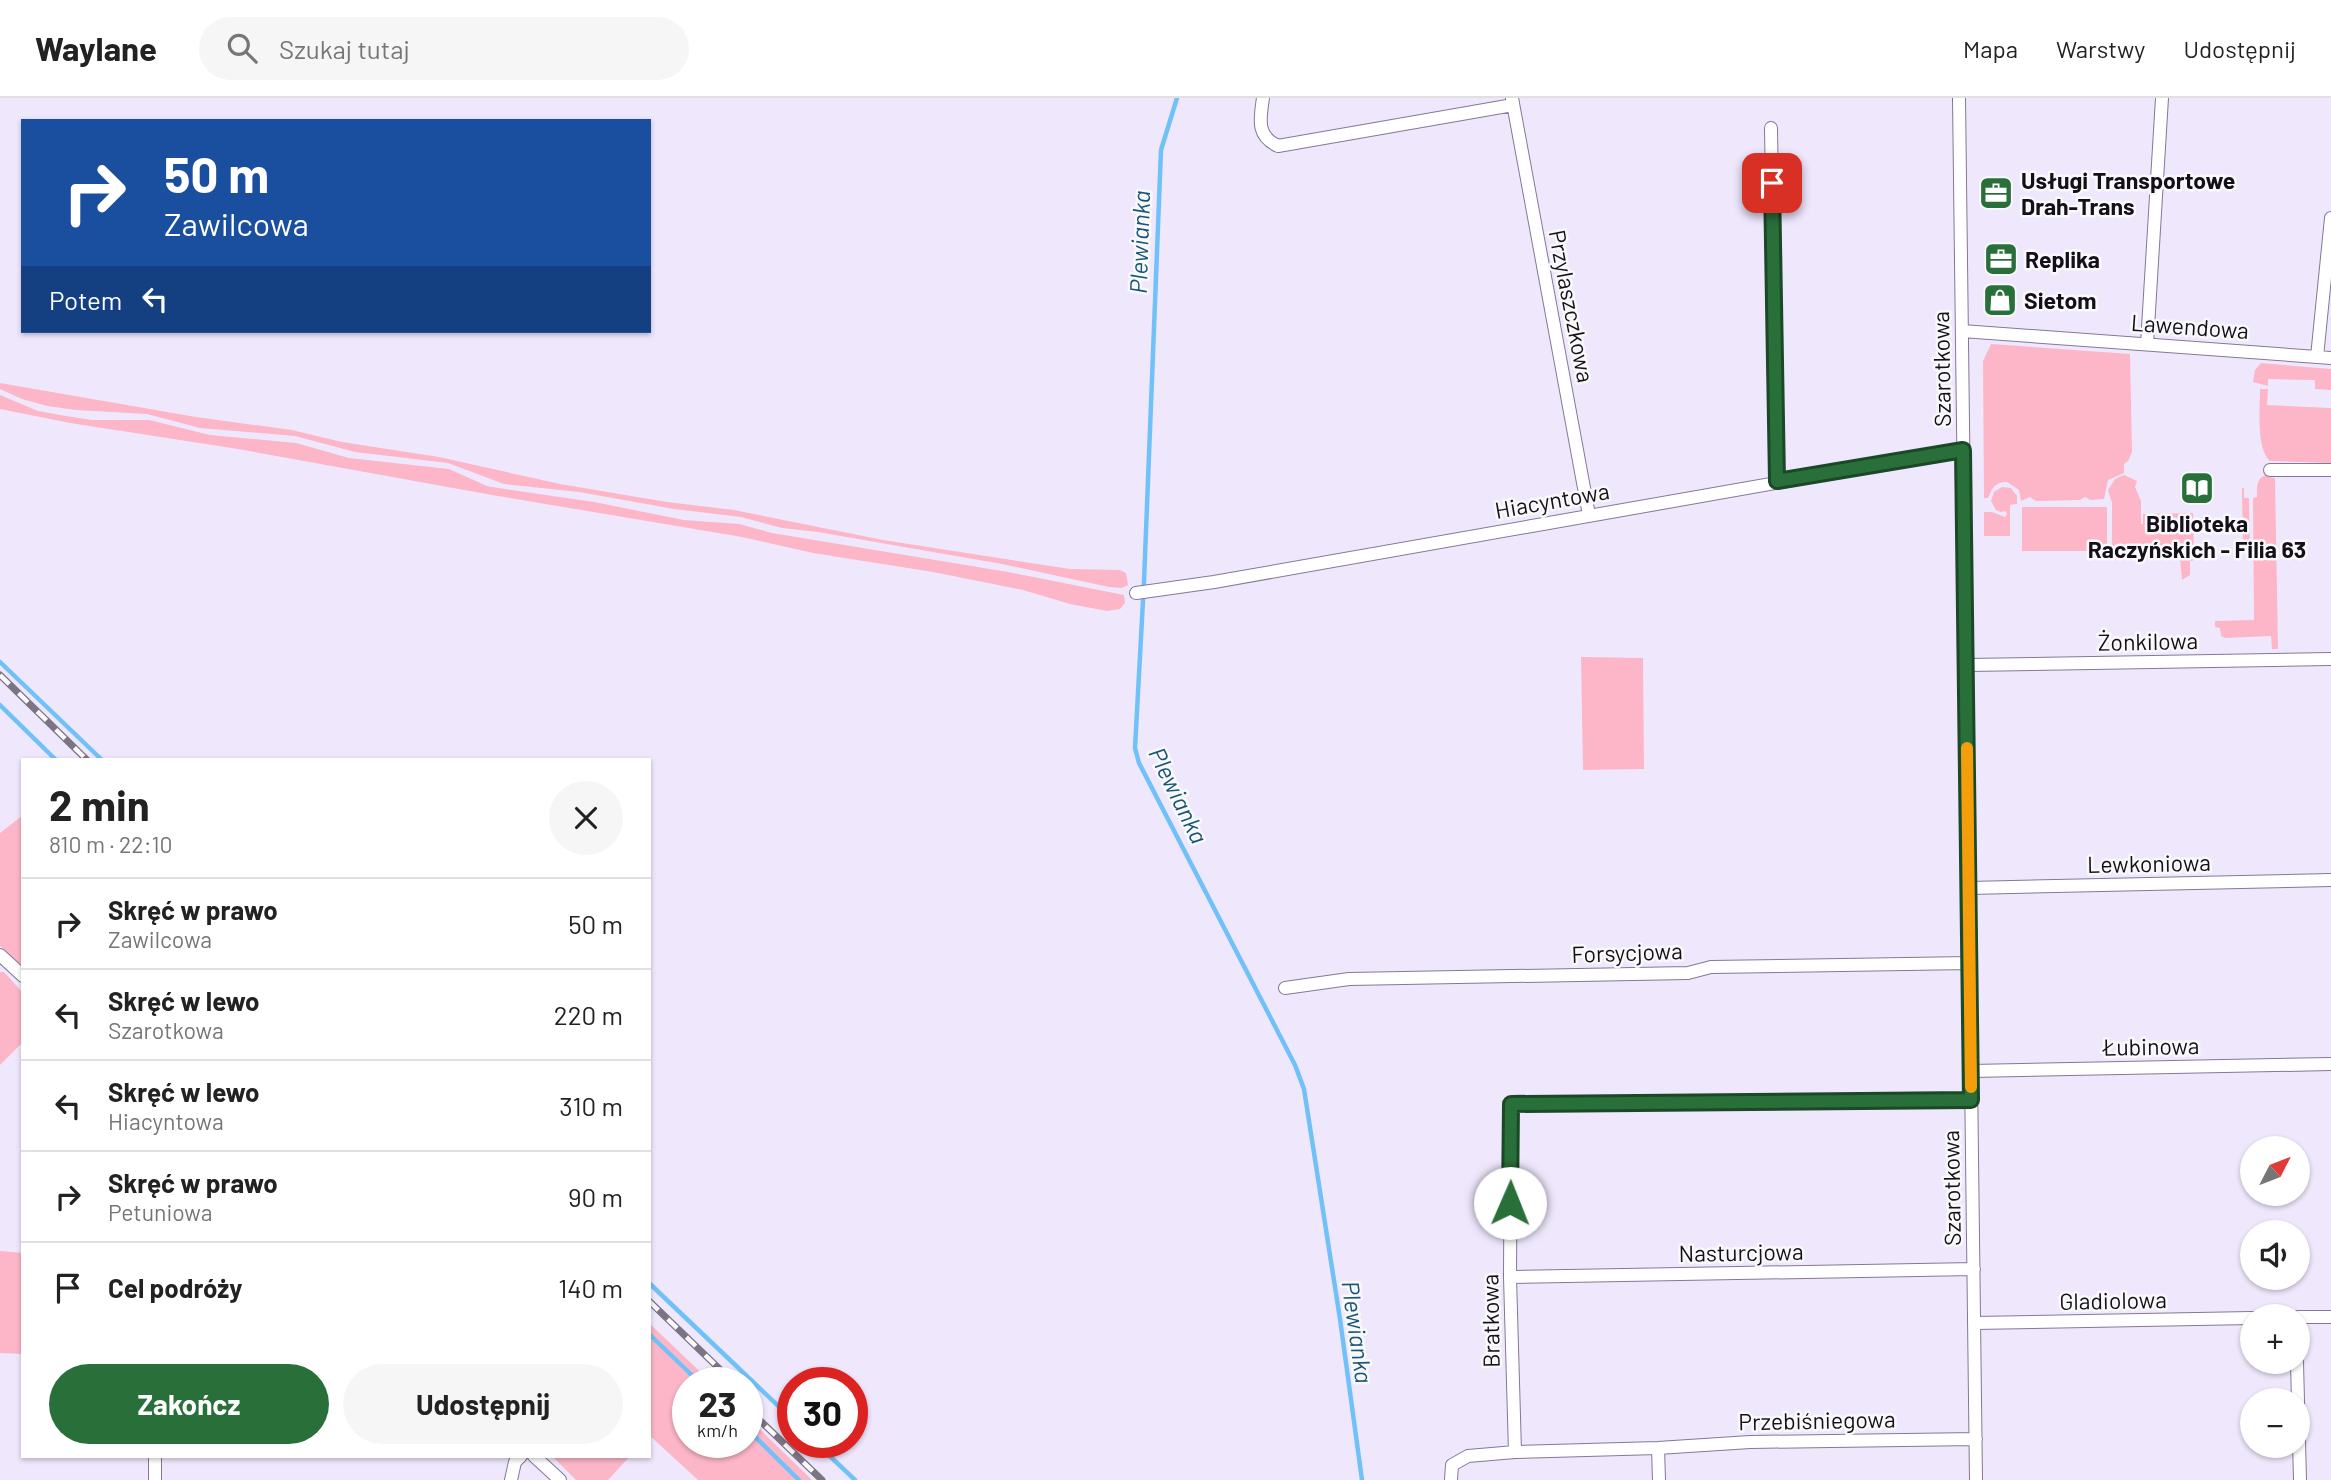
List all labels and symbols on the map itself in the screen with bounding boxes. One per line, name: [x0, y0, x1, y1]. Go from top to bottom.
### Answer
pin: [1742, 153, 1802, 213]
place label: Usługi Transportowe Drah-Trans: [2021, 166, 2235, 220]
office icon: Usługi Transportowe Drah-Trans: [1977, 174, 2015, 212]
water label: Plewianka: [1123, 190, 1155, 294]
street label: Przylaszczkowa: [1543, 227, 1601, 385]
office icon: Replika: [1982, 240, 2020, 278]
place label: Replika: [2025, 245, 2100, 273]
shop icon: Sietom: [1981, 281, 2019, 319]
place label: Sietom: [2024, 286, 2096, 314]
street label: Lawendowa: [2130, 308, 2250, 344]
street label: Szarotkowa: [1926, 311, 1956, 427]
library icon: Biblioteka Raczyńskich - Filia 63: [2178, 469, 2216, 507]
street label: Hiacyntowa: [1493, 476, 1611, 524]
place label: Biblioteka Raczyńskich - Filia 63: [2088, 509, 2306, 563]
street label: Żonkilowa: [2098, 626, 2198, 656]
water label: Plewianka: [1143, 742, 1215, 848]
street label: Lewkoniowa: [2087, 848, 2211, 878]
street label: Forsycjowa: [1571, 936, 1683, 968]
street label: Łubinowa: [2101, 1031, 2200, 1061]
street label: Szarotkowa: [1936, 1130, 1966, 1246]
north arrow: [2240, 1136, 2310, 1206]
position arrow: [1473, 1166, 1547, 1240]
street label: Nasturcjowa: [1678, 1237, 1804, 1267]
street label: Bratkowa: [1475, 1274, 1505, 1368]
water label: Plewianka: [1336, 1279, 1380, 1385]
street label: Gladiolowa: [2059, 1285, 2167, 1315]
speed limit sign: 30: [777, 1367, 868, 1458]
street label: Przebiśniegowa: [1738, 1405, 1896, 1435]

